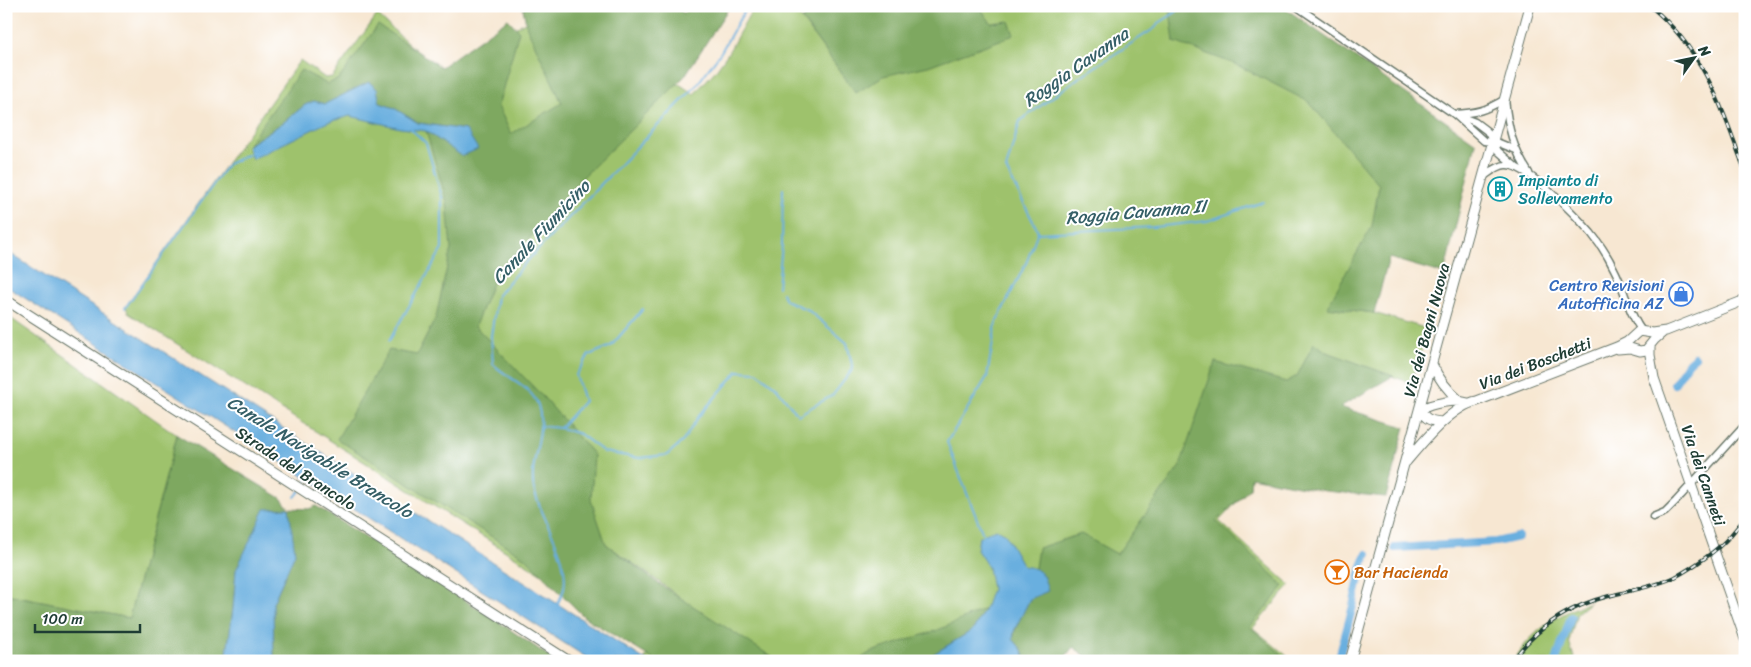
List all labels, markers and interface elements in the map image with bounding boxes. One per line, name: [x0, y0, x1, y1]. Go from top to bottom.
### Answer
water label: Roggia Cavanna: [1016, 17, 1137, 115]
north arrow: [1668, 32, 1718, 82]
text: N: [1691, 39, 1718, 62]
place label: Impianto di Sollevamento: [1517, 166, 1613, 213]
water label: Canale Fiumicino: [484, 171, 599, 292]
building icon: Impianto di Sollevamento: [1487, 176, 1513, 202]
water label: Roggia Cavanna II: [1065, 190, 1211, 234]
street label: Via dei Bagni Nuova: [1395, 260, 1458, 400]
place label: Centro Revisioni Autofficina AZ: [1549, 271, 1665, 318]
shop icon: Centro Revisioni Autofficina AZ: [1668, 281, 1694, 307]
street label: Via dei Boschetti: [1475, 329, 1596, 398]
water label: Canale Navigabile Brancolo: [221, 387, 421, 528]
street label: Strada del Brancolo: [230, 418, 362, 518]
street label: Via dei Canneti: [1673, 421, 1735, 530]
place label: Bar Hacienda: [1354, 558, 1449, 587]
bar icon: Bar Hacienda: [1324, 559, 1350, 585]
scale bar: [35, 602, 140, 634]
text: 100 m: [42, 606, 83, 632]

